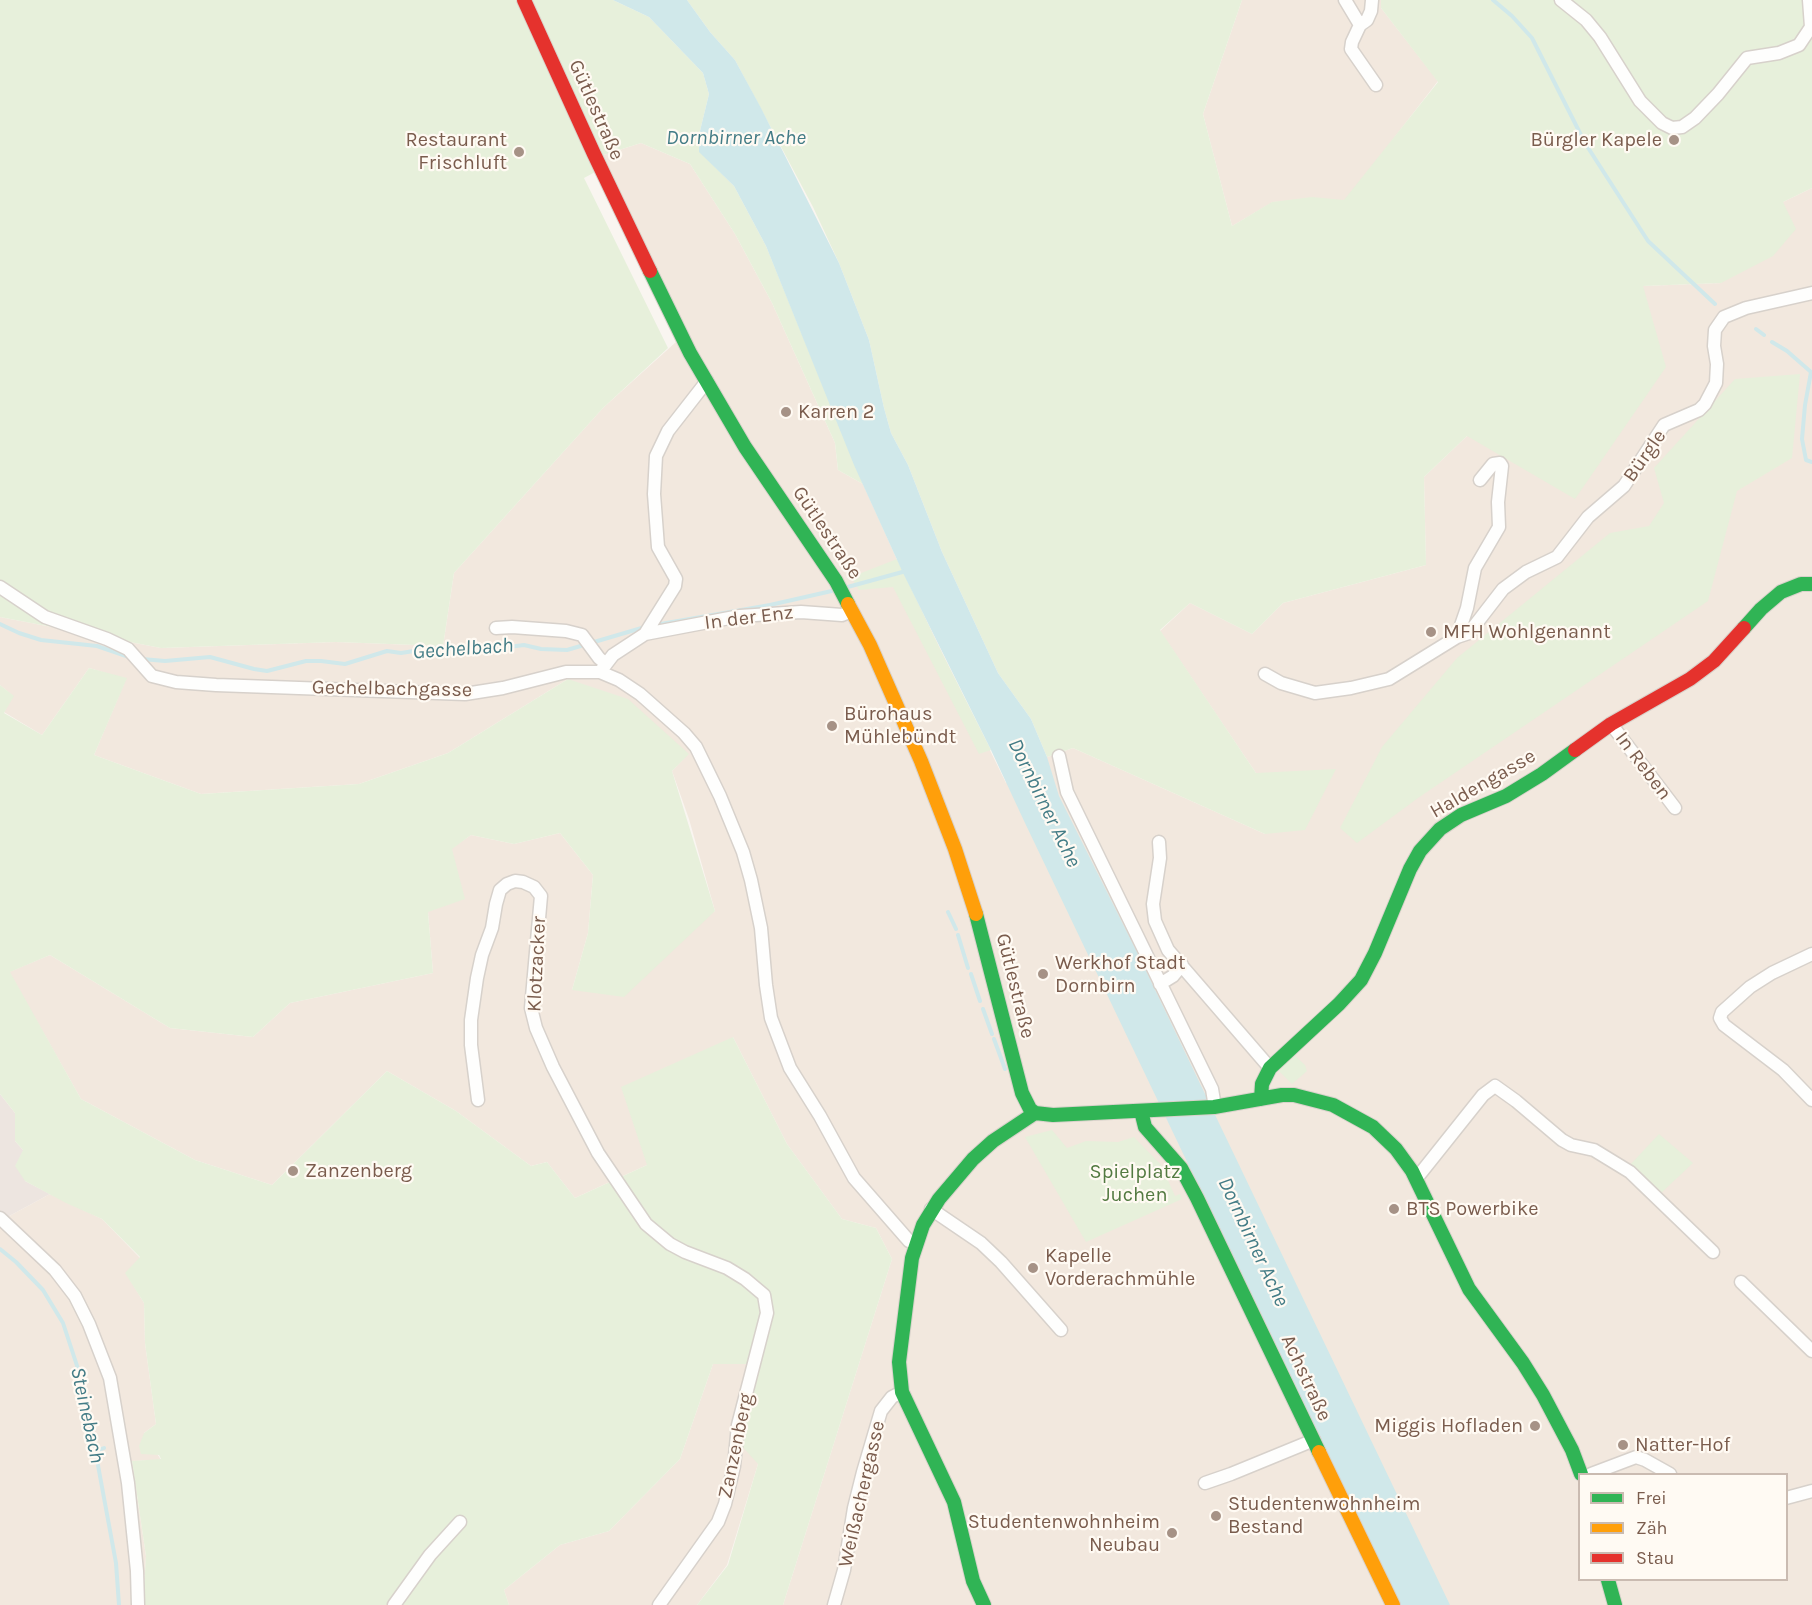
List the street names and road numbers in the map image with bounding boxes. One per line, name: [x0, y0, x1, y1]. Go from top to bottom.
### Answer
street label: Gütlestraße: [563, 56, 629, 164]
street label: Bürgle: [1618, 425, 1672, 487]
street label: Gütlestraße: [787, 482, 867, 584]
street label: In der Enz: [703, 601, 795, 635]
street label: Gechelbachgasse: [312, 676, 472, 702]
street label: In Reben: [1610, 727, 1676, 805]
street label: Haldengasse: [1426, 744, 1540, 824]
street label: Klotzacker: [523, 916, 551, 1012]
street label: Gütlestraße: [990, 931, 1040, 1041]
street label: Achstraße: [1276, 1331, 1336, 1425]
street label: Zanzenberg: [713, 1391, 759, 1501]
street label: Weißachergasse: [833, 1418, 891, 1570]

